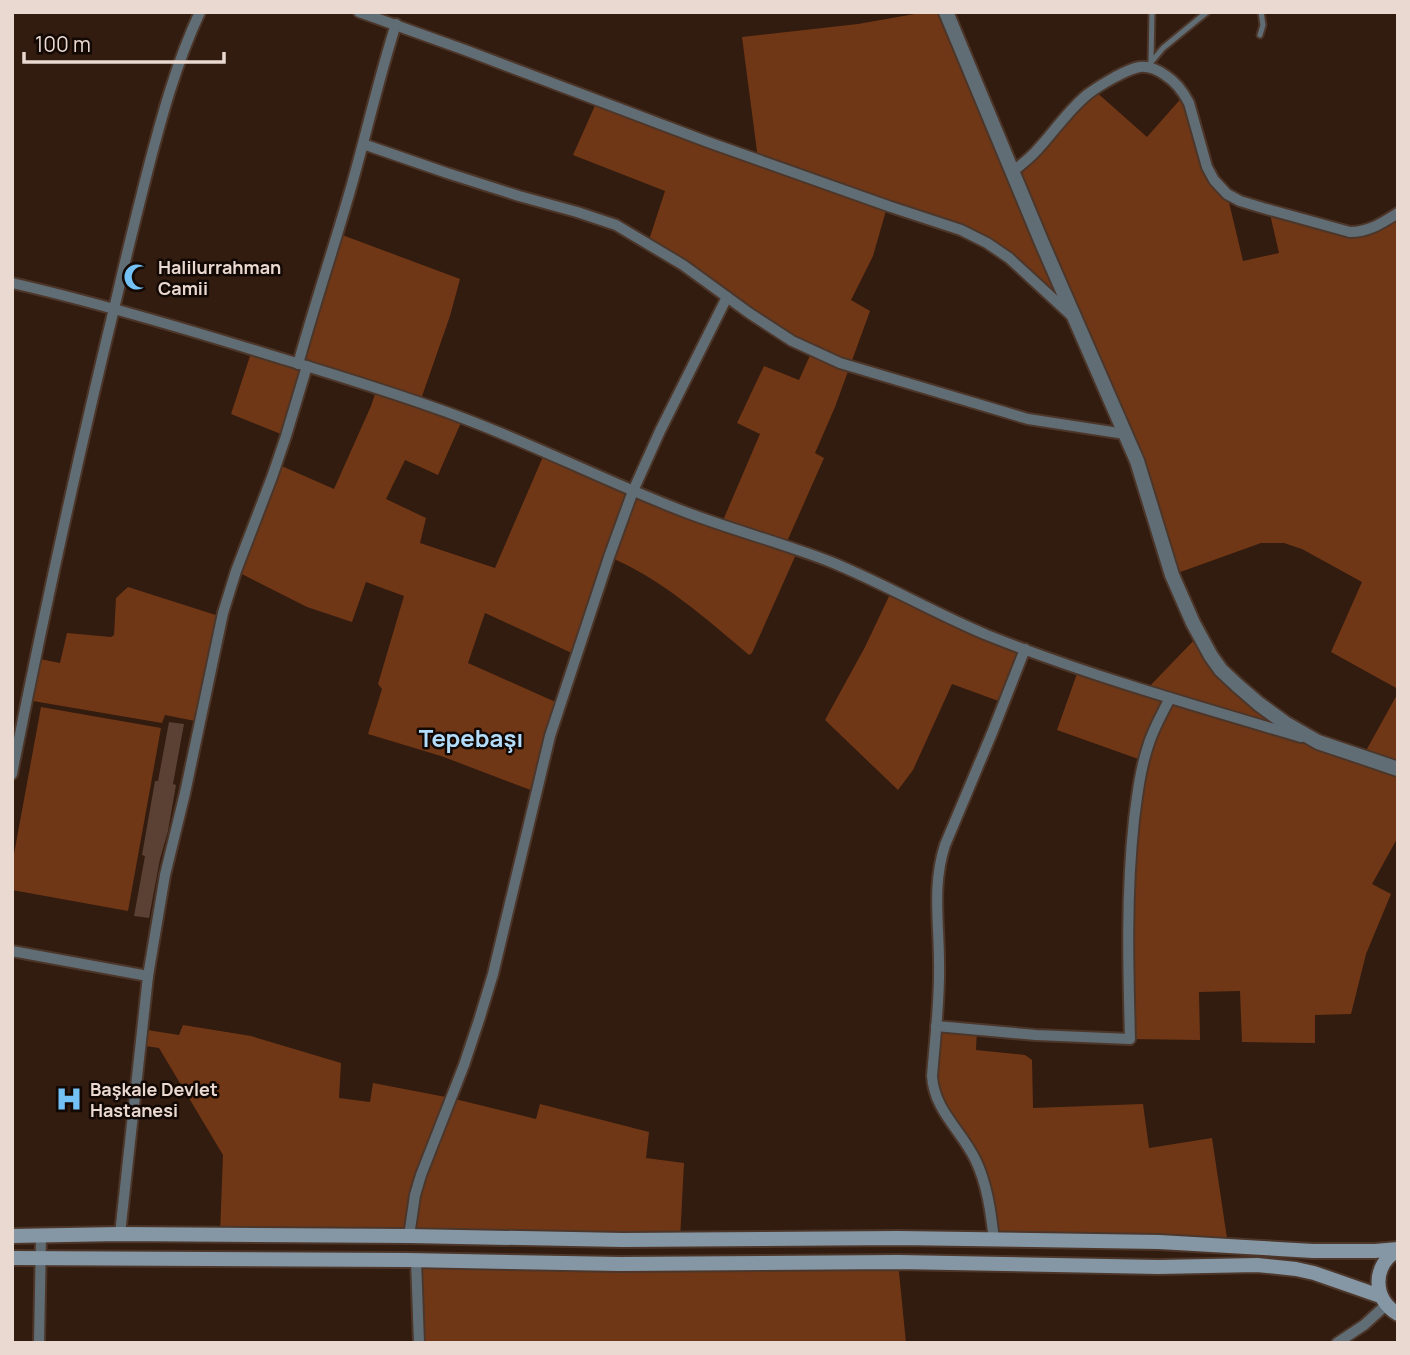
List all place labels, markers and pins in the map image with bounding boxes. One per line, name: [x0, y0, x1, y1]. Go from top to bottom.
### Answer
place label: Halilurrahman Camii: [158, 255, 281, 300]
mosque icon: Halilurrahman Camii: [122, 262, 152, 292]
place label: Başkale Devlet Hastanesi: [90, 1077, 218, 1122]
hospital icon: Başkale Devlet Hastanesi: [54, 1084, 84, 1114]

